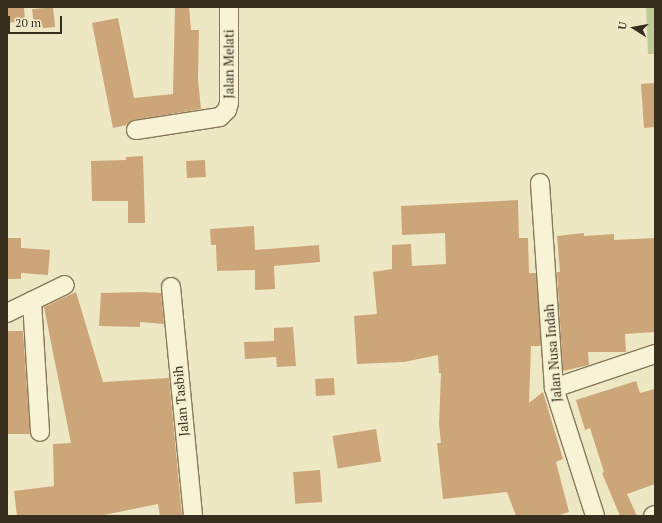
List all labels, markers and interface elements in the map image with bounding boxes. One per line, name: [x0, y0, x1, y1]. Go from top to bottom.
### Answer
scale bar: [10, 8, 64, 34]
north arrow: [614, 8, 654, 48]
text: 20 m: [15, 15, 41, 30]
text: U: [615, 21, 630, 31]
street label: Jalan Melati: [221, 29, 237, 99]
street label: Jalan Nusa Indah: [541, 303, 565, 403]
street label: Jalan Tasbih: [170, 365, 192, 437]

